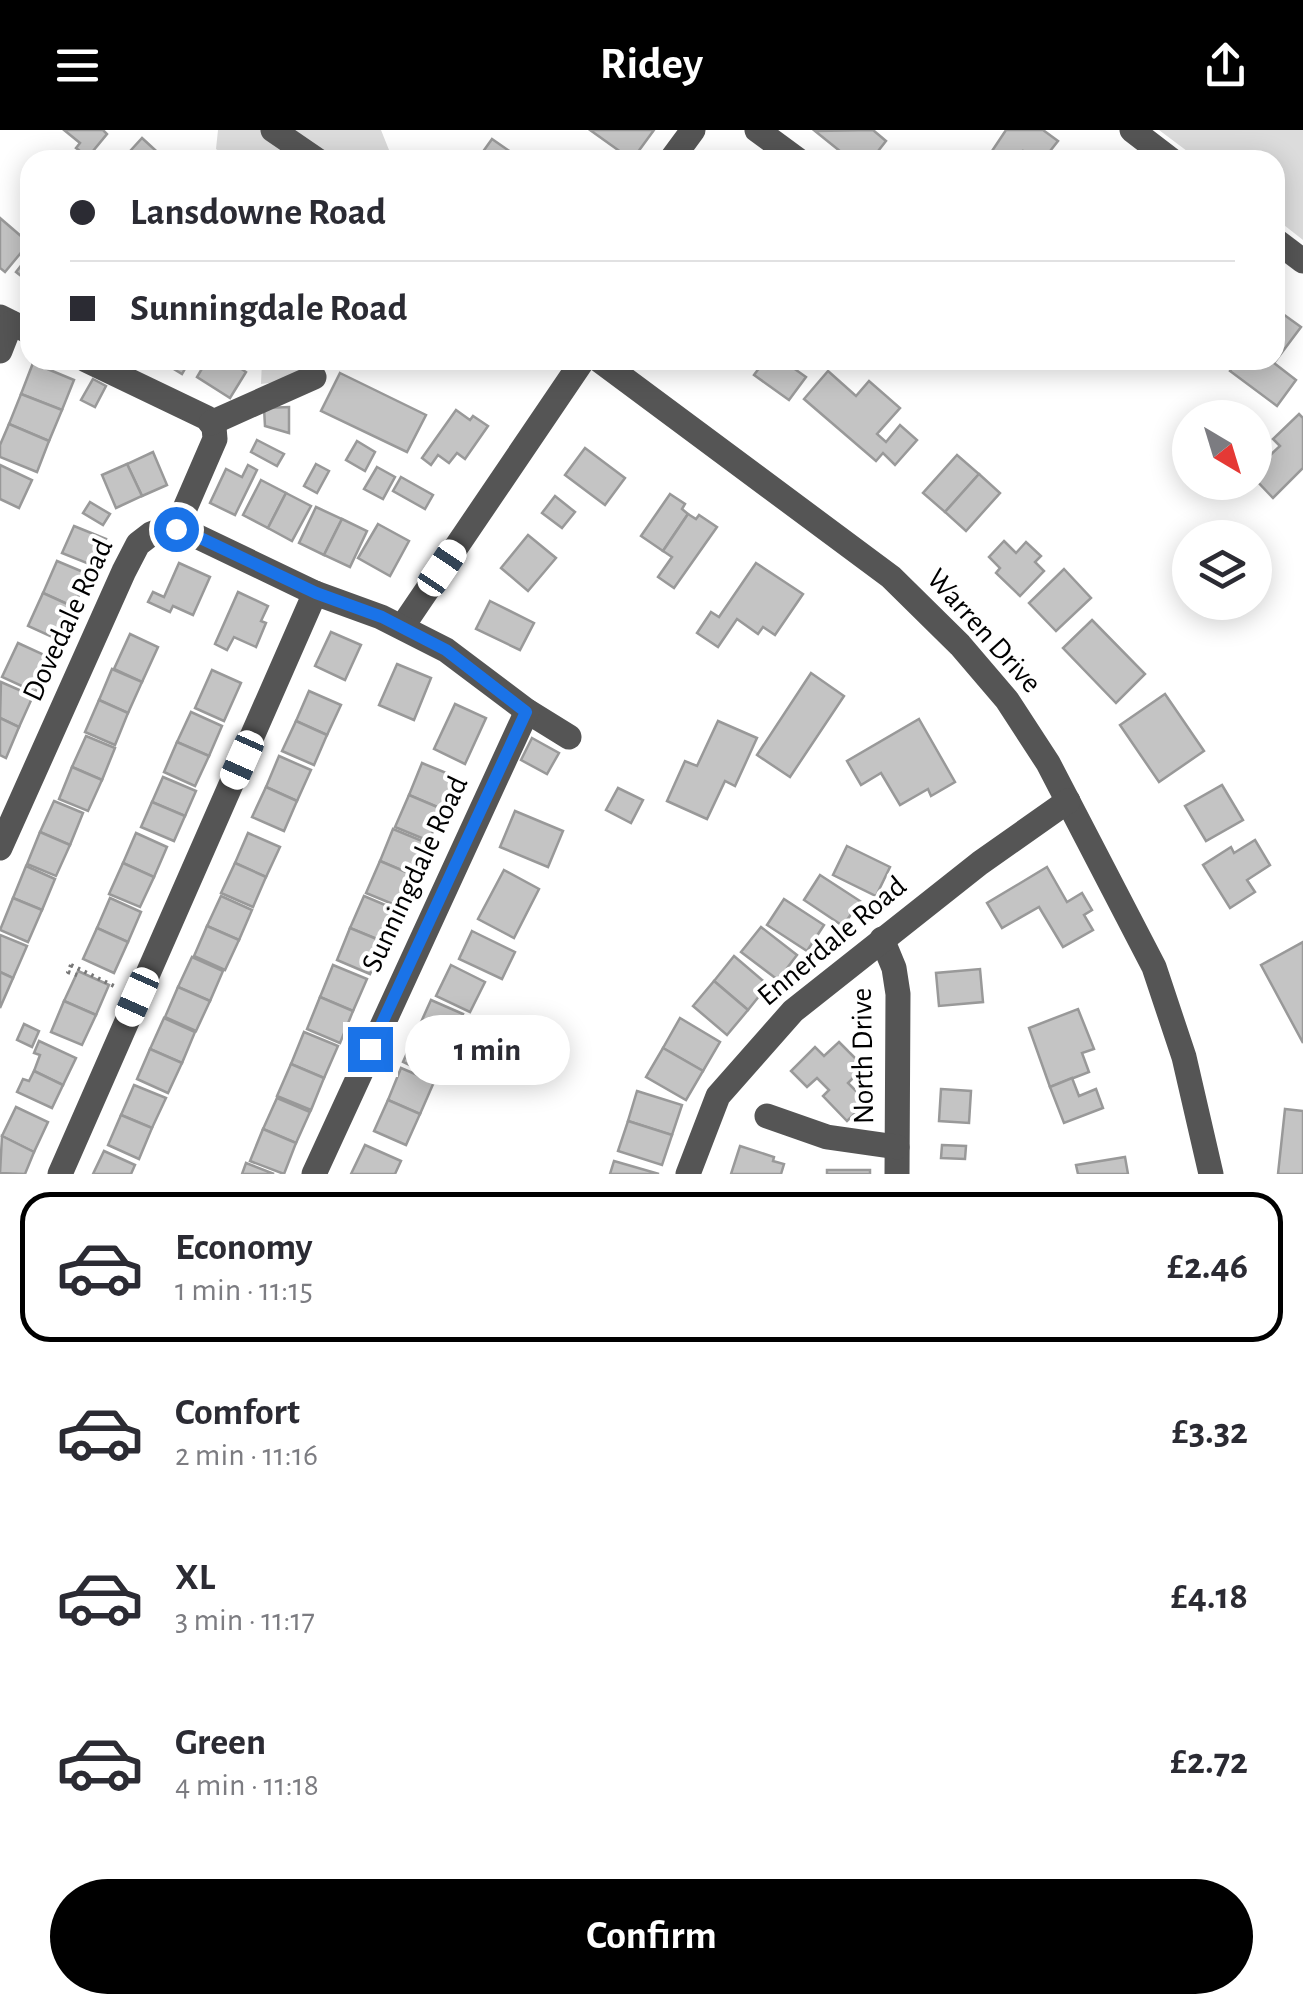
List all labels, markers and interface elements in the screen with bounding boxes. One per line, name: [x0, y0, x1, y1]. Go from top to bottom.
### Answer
icon: menu: [50, 38, 105, 93]
icon: share: [1198, 38, 1253, 93]
text: Ridey: [600, 42, 703, 87]
text: Lansdowne Road: [130, 194, 386, 232]
text: Sunningdale Road: [130, 290, 408, 328]
north arrow: [1172, 400, 1272, 500]
map controls: [1172, 400, 1272, 620]
route start: [154, 507, 199, 552]
button: layers: [1172, 520, 1272, 620]
street label: Dovedale Road: [17, 534, 119, 706]
car: [413, 535, 471, 601]
street label: Warren Drive: [921, 563, 1047, 699]
car: [216, 726, 268, 794]
street label: Sunningdale Road: [357, 771, 473, 977]
street label: Ennerdale Road: [752, 871, 912, 1011]
car: [111, 963, 163, 1031]
street label: North Drive: [847, 987, 879, 1125]
callout: 1 min: [405, 1014, 570, 1084]
route end: [348, 1027, 393, 1072]
text: 1 min: [454, 1034, 521, 1066]
icon: car: [55, 1222, 145, 1312]
text: Economy: [175, 1229, 313, 1267]
text: £2.46: [1167, 1248, 1248, 1286]
text: 1 min · 11:15: [175, 1274, 313, 1306]
icon: car: [55, 1387, 145, 1477]
text: Comfort: [175, 1394, 300, 1432]
text: £3.32: [1172, 1413, 1248, 1451]
text: 2 min · 11:16: [175, 1439, 318, 1471]
icon: car: [55, 1552, 145, 1642]
text: XL: [175, 1559, 215, 1597]
text: £4.18: [1171, 1578, 1248, 1616]
text: 3 min · 11:17: [175, 1604, 315, 1636]
icon: car: [55, 1717, 145, 1807]
text: Green: [175, 1724, 266, 1762]
text: £2.72: [1170, 1743, 1248, 1781]
text: 4 min · 11:18: [175, 1769, 319, 1801]
button: Confirm: [50, 1879, 1253, 1994]

